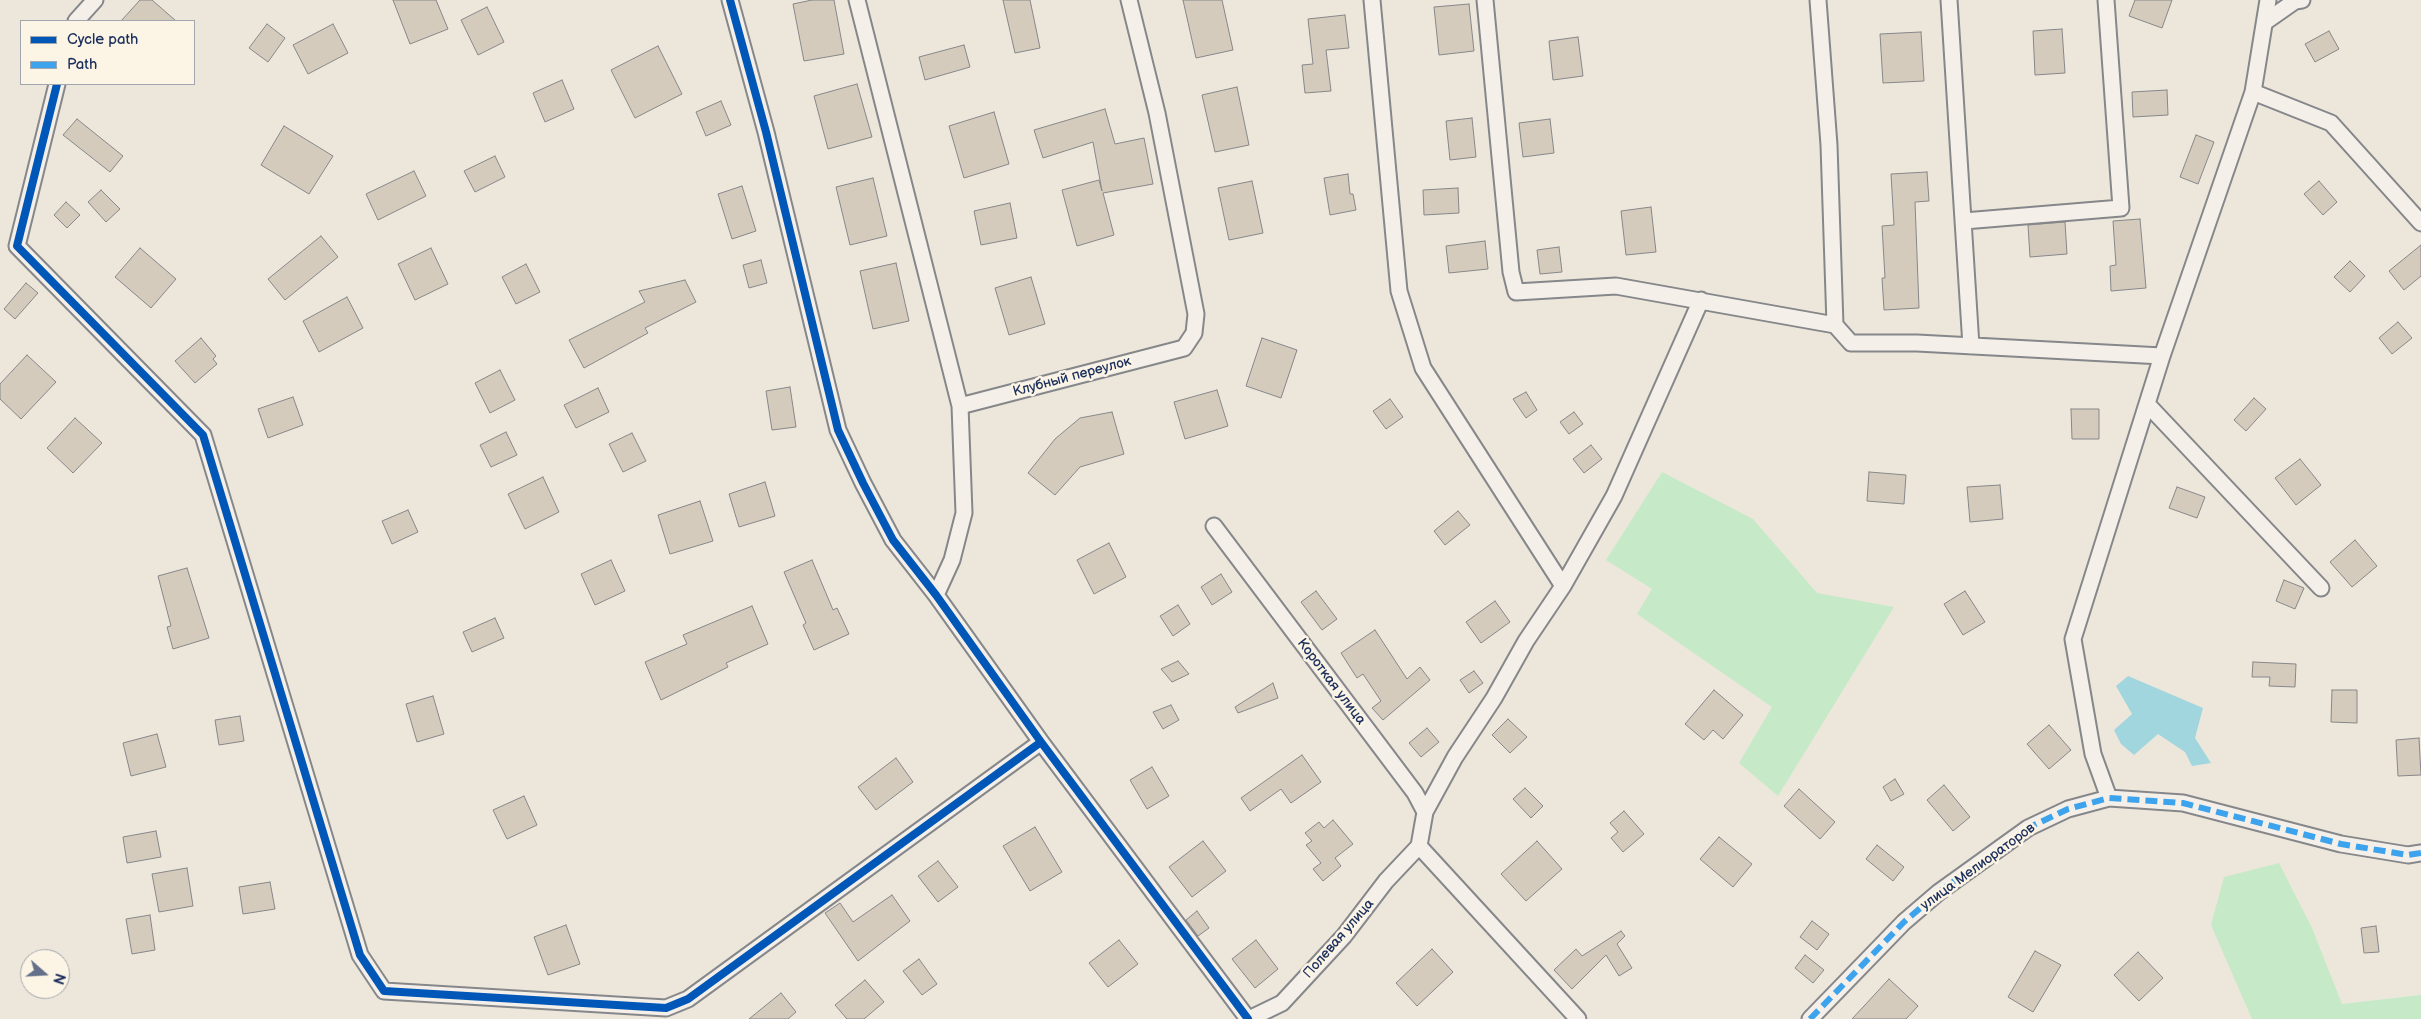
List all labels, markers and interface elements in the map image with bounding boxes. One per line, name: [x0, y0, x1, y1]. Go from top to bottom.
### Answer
legend: [20, 20, 195, 85]
text: Cycle path: [67, 30, 138, 49]
text: Path: [67, 55, 97, 74]
street label: Клубный переулок: [1011, 353, 1133, 401]
street label: Короткая улица: [1293, 636, 1369, 728]
street label: улица Мелиораторов: [1918, 820, 2038, 914]
street label: Полевая улица: [1300, 896, 1378, 982]
north arrow: [20, 949, 70, 999]
text: N: [49, 971, 68, 986]

